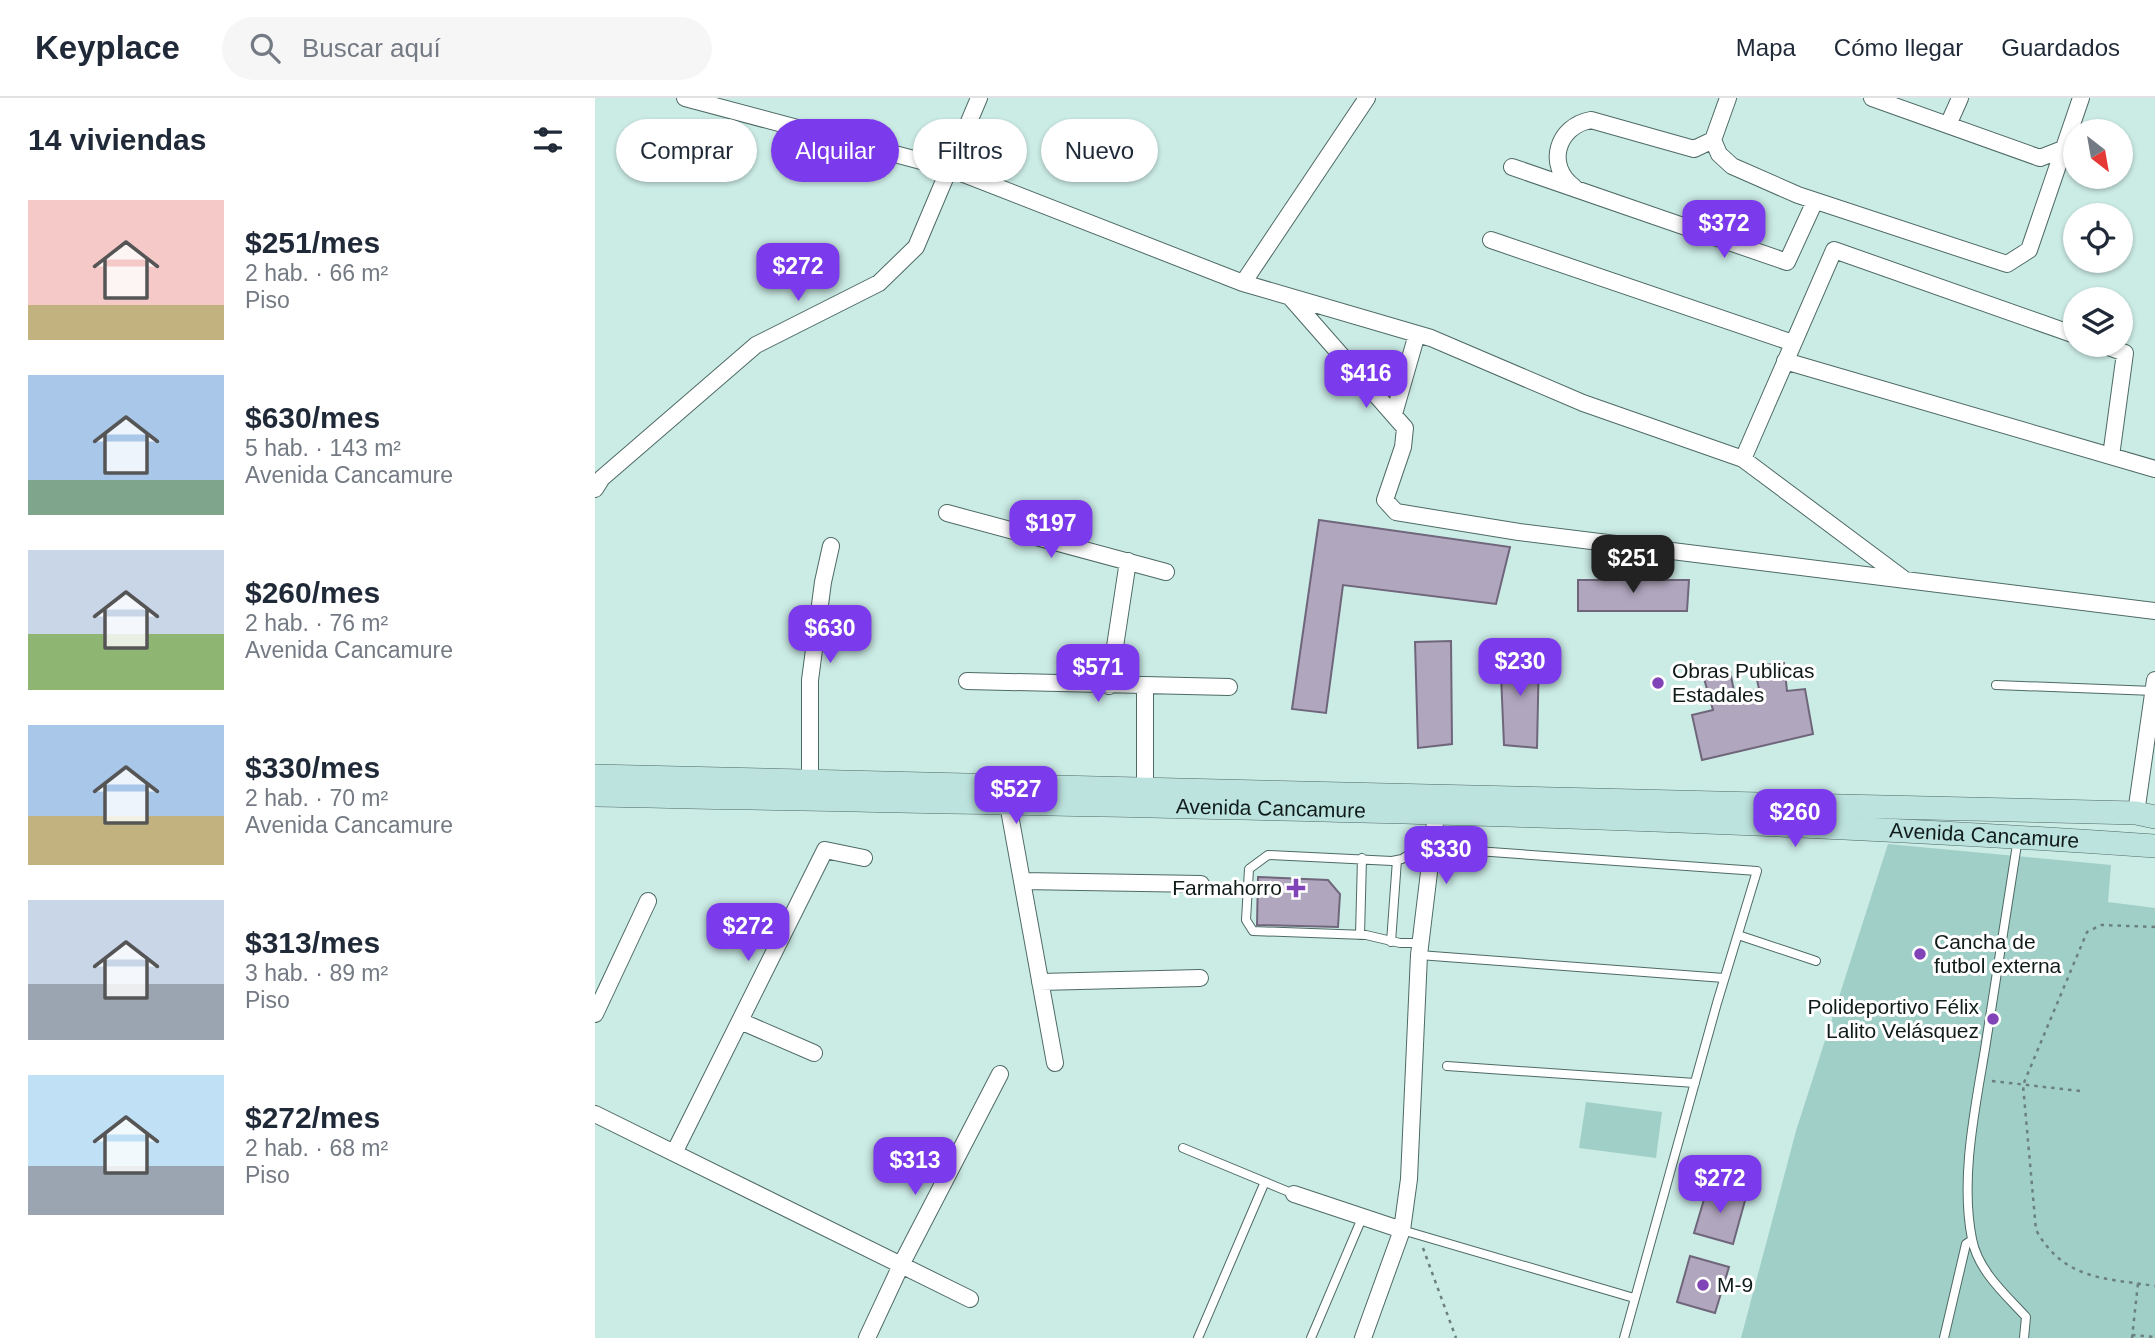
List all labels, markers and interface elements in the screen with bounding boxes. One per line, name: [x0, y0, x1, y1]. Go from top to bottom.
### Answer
search box: [222, 17, 712, 80]
text: Keyplace: [35, 29, 180, 66]
icon: search: [246, 29, 284, 67]
text: Buscar aquí: [302, 33, 441, 63]
text: Mapa: [1736, 34, 1796, 61]
text: Cómo llegar: [1834, 34, 1963, 61]
text: Guardados: [2001, 34, 2120, 61]
chip: Comprar: [616, 119, 757, 182]
chip: Alquilar: [771, 119, 899, 182]
chip: Filtros: [913, 119, 1027, 182]
chip: Nuevo: [1041, 119, 1158, 182]
north arrow: [2063, 119, 2133, 189]
map controls: [2063, 119, 2133, 357]
icon: filters: [529, 121, 567, 159]
text: 14 viviendas: [28, 123, 206, 156]
pin: $372: [1683, 200, 1765, 260]
button: locate: [2063, 203, 2133, 273]
text: $372: [1698, 210, 1750, 236]
text: $251/mes: [245, 226, 380, 259]
icon: home: [84, 228, 168, 312]
pin: $272: [757, 244, 839, 303]
text: $272: [772, 253, 824, 279]
text: 2 hab. · 66 m²: [245, 260, 388, 286]
text: Piso: [245, 287, 290, 313]
button: layers: [2063, 287, 2133, 357]
pin: $416: [1325, 350, 1407, 410]
text: $416: [1340, 360, 1392, 386]
text: $630/mes: [245, 401, 380, 434]
icon: home: [84, 403, 168, 487]
text: 5 hab. · 143 m²: [245, 435, 401, 461]
text: Avenida Cancamure: [245, 462, 453, 488]
pin: $197: [1010, 500, 1092, 560]
text: $197: [1025, 510, 1077, 536]
pin: $251: [1592, 536, 1674, 595]
text: $251: [1607, 545, 1659, 571]
text: $260/mes: [245, 576, 380, 609]
icon: home: [84, 578, 168, 662]
pin: $630: [789, 606, 871, 665]
text: 2 hab. · 76 m²: [245, 610, 388, 636]
text: $630: [804, 615, 856, 641]
text: Avenida Cancamure: [245, 637, 453, 663]
pin: $230: [1479, 638, 1561, 698]
pin: $571: [1057, 644, 1139, 704]
text: $230: [1494, 648, 1546, 674]
text: $571: [1072, 654, 1124, 680]
place label: Obras Publicas Estadales: [1672, 659, 1814, 706]
marker: Obras Publicas Estadales: [1650, 675, 1666, 691]
text: $330/mes: [245, 751, 380, 784]
icon: home: [84, 753, 168, 837]
pin: $527: [975, 766, 1057, 826]
text: $527: [990, 776, 1042, 802]
text: 2 hab. · 70 m²: [245, 785, 388, 811]
pin: $260: [1754, 790, 1836, 849]
street label: Avenida Cancamure: [1176, 794, 1366, 822]
text: $260: [1769, 799, 1821, 825]
text: Avenida Cancamure: [245, 812, 453, 838]
street label: Avenida Cancamure: [1889, 818, 2080, 852]
pin: $330: [1405, 826, 1487, 886]
text: $330: [1420, 836, 1472, 862]
place label: Farmahorro: [1172, 876, 1282, 899]
marker: Farmahorro: [1288, 880, 1304, 896]
pin: $272: [707, 904, 789, 963]
text: $272: [722, 913, 774, 939]
text: $313/mes: [245, 926, 380, 959]
icon: home: [84, 928, 168, 1012]
place label: Cancha de futbol externa: [1934, 930, 2062, 977]
marker: Cancha de futbol externa: [1912, 946, 1928, 962]
text: 3 hab. · 89 m²: [245, 960, 388, 986]
text: Piso: [245, 987, 290, 1013]
place label: Polideportivo Félix Lalito Velásquez: [1807, 995, 1979, 1042]
marker: Polideportivo Félix Lalito Velásquez: [1985, 1011, 2001, 1027]
text: $272/mes: [245, 1101, 380, 1134]
icon: home: [84, 1103, 168, 1187]
text: 2 hab. · 68 m²: [245, 1135, 388, 1161]
pin: $313: [874, 1138, 956, 1197]
text: $313: [889, 1147, 941, 1173]
pin: $272: [1679, 1156, 1761, 1215]
text: Piso: [245, 1162, 290, 1188]
text: $272: [1694, 1165, 1746, 1191]
place label: M-9: [1717, 1273, 1753, 1296]
marker: M-9: [1695, 1277, 1711, 1293]

